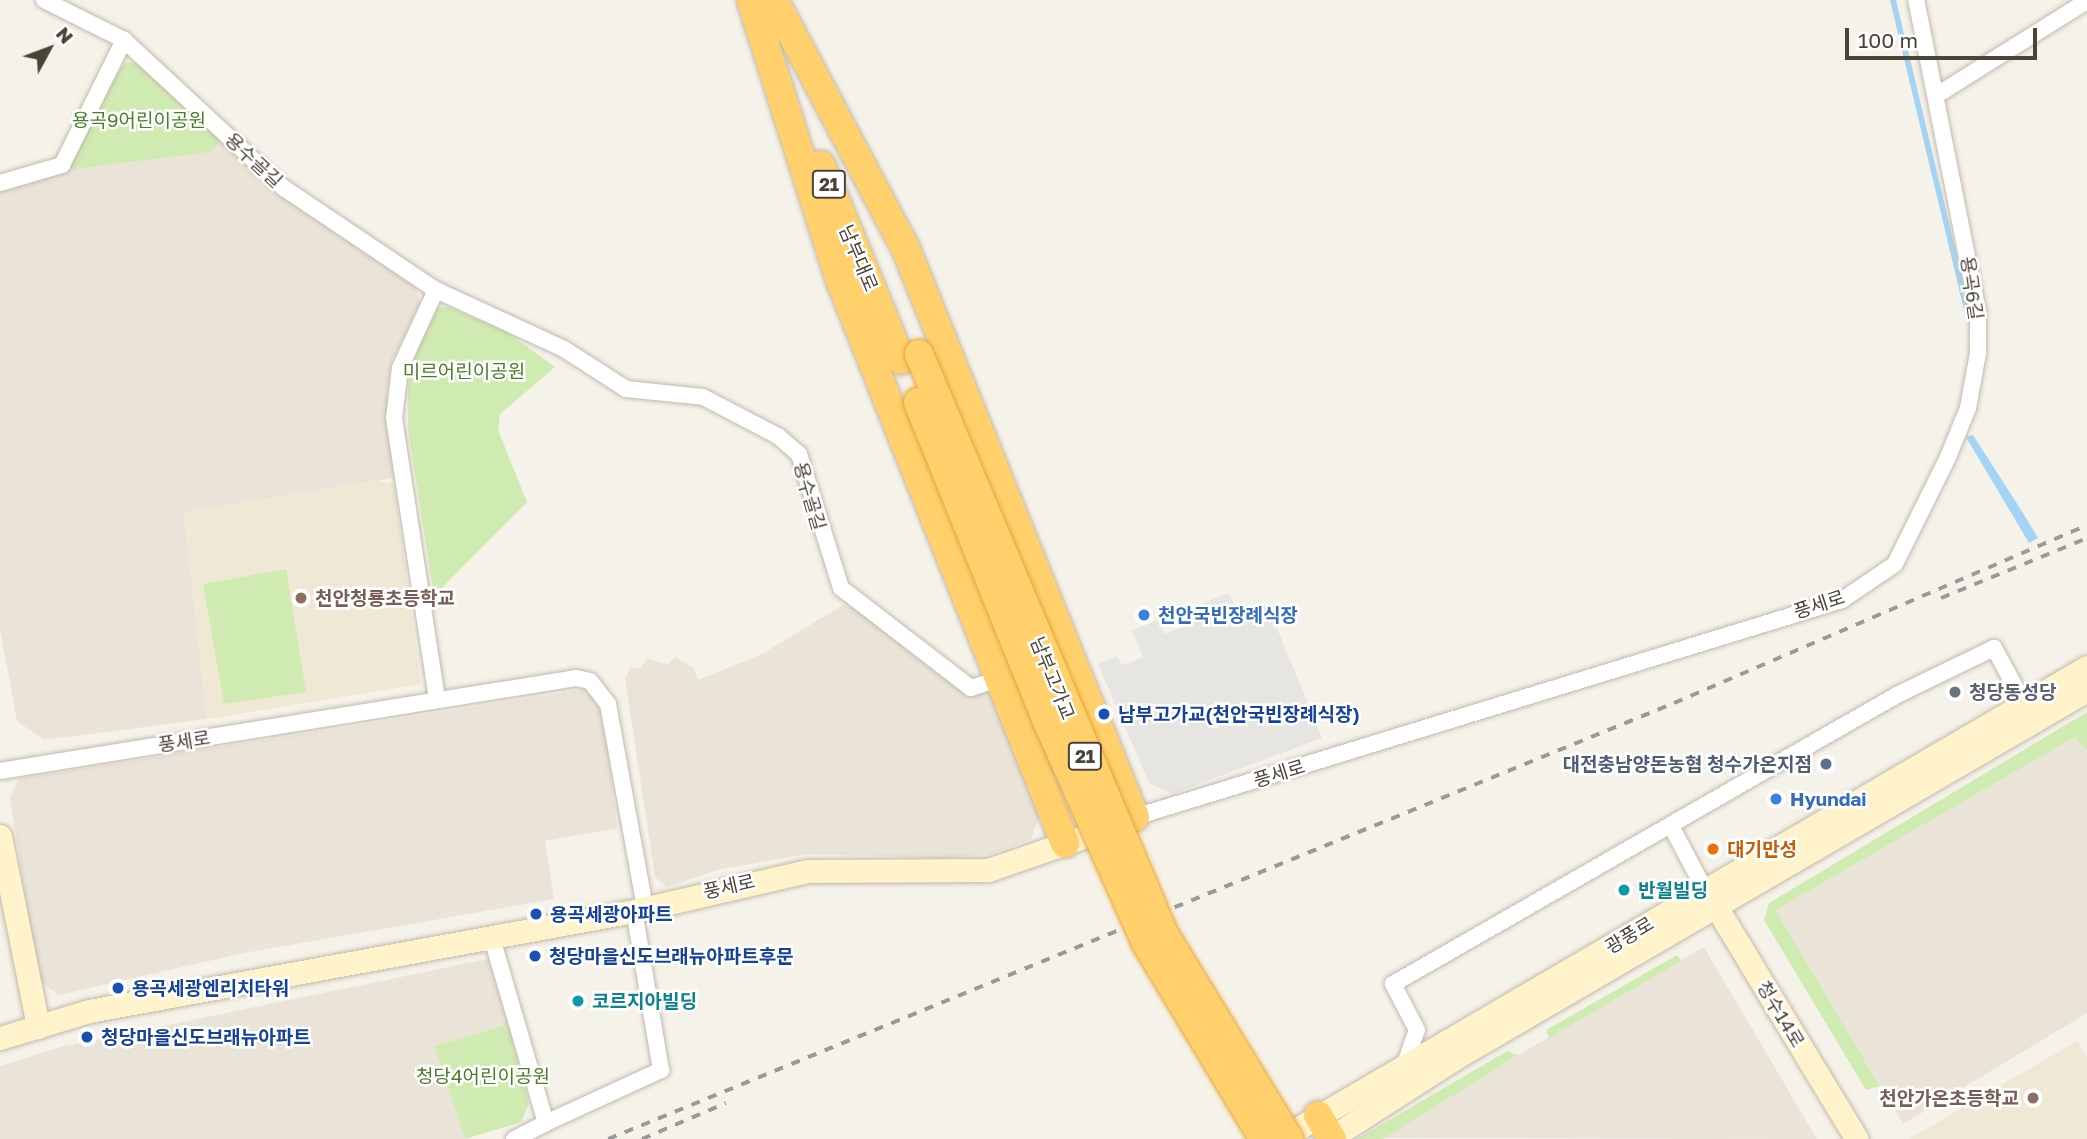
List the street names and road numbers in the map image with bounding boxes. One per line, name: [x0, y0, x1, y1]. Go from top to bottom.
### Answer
street label: 용수골길: [221, 128, 287, 192]
road number: 21: [812, 169, 846, 198]
street label: 남부대로: [835, 221, 883, 295]
street label: 용곡6길: [1956, 255, 1988, 321]
street label: 용수골길: [789, 459, 831, 533]
street label: 풍세로: [1791, 585, 1847, 623]
street label: 남부고가교: [1026, 633, 1080, 723]
street label: 풍세로: [156, 726, 212, 756]
road number: 21: [1068, 742, 1102, 770]
street label: 풍세로: [1251, 754, 1307, 792]
street label: 풍세로: [701, 869, 757, 903]
street label: 광풍로: [1601, 912, 1657, 958]
street label: 청수14로: [1752, 977, 1810, 1051]

